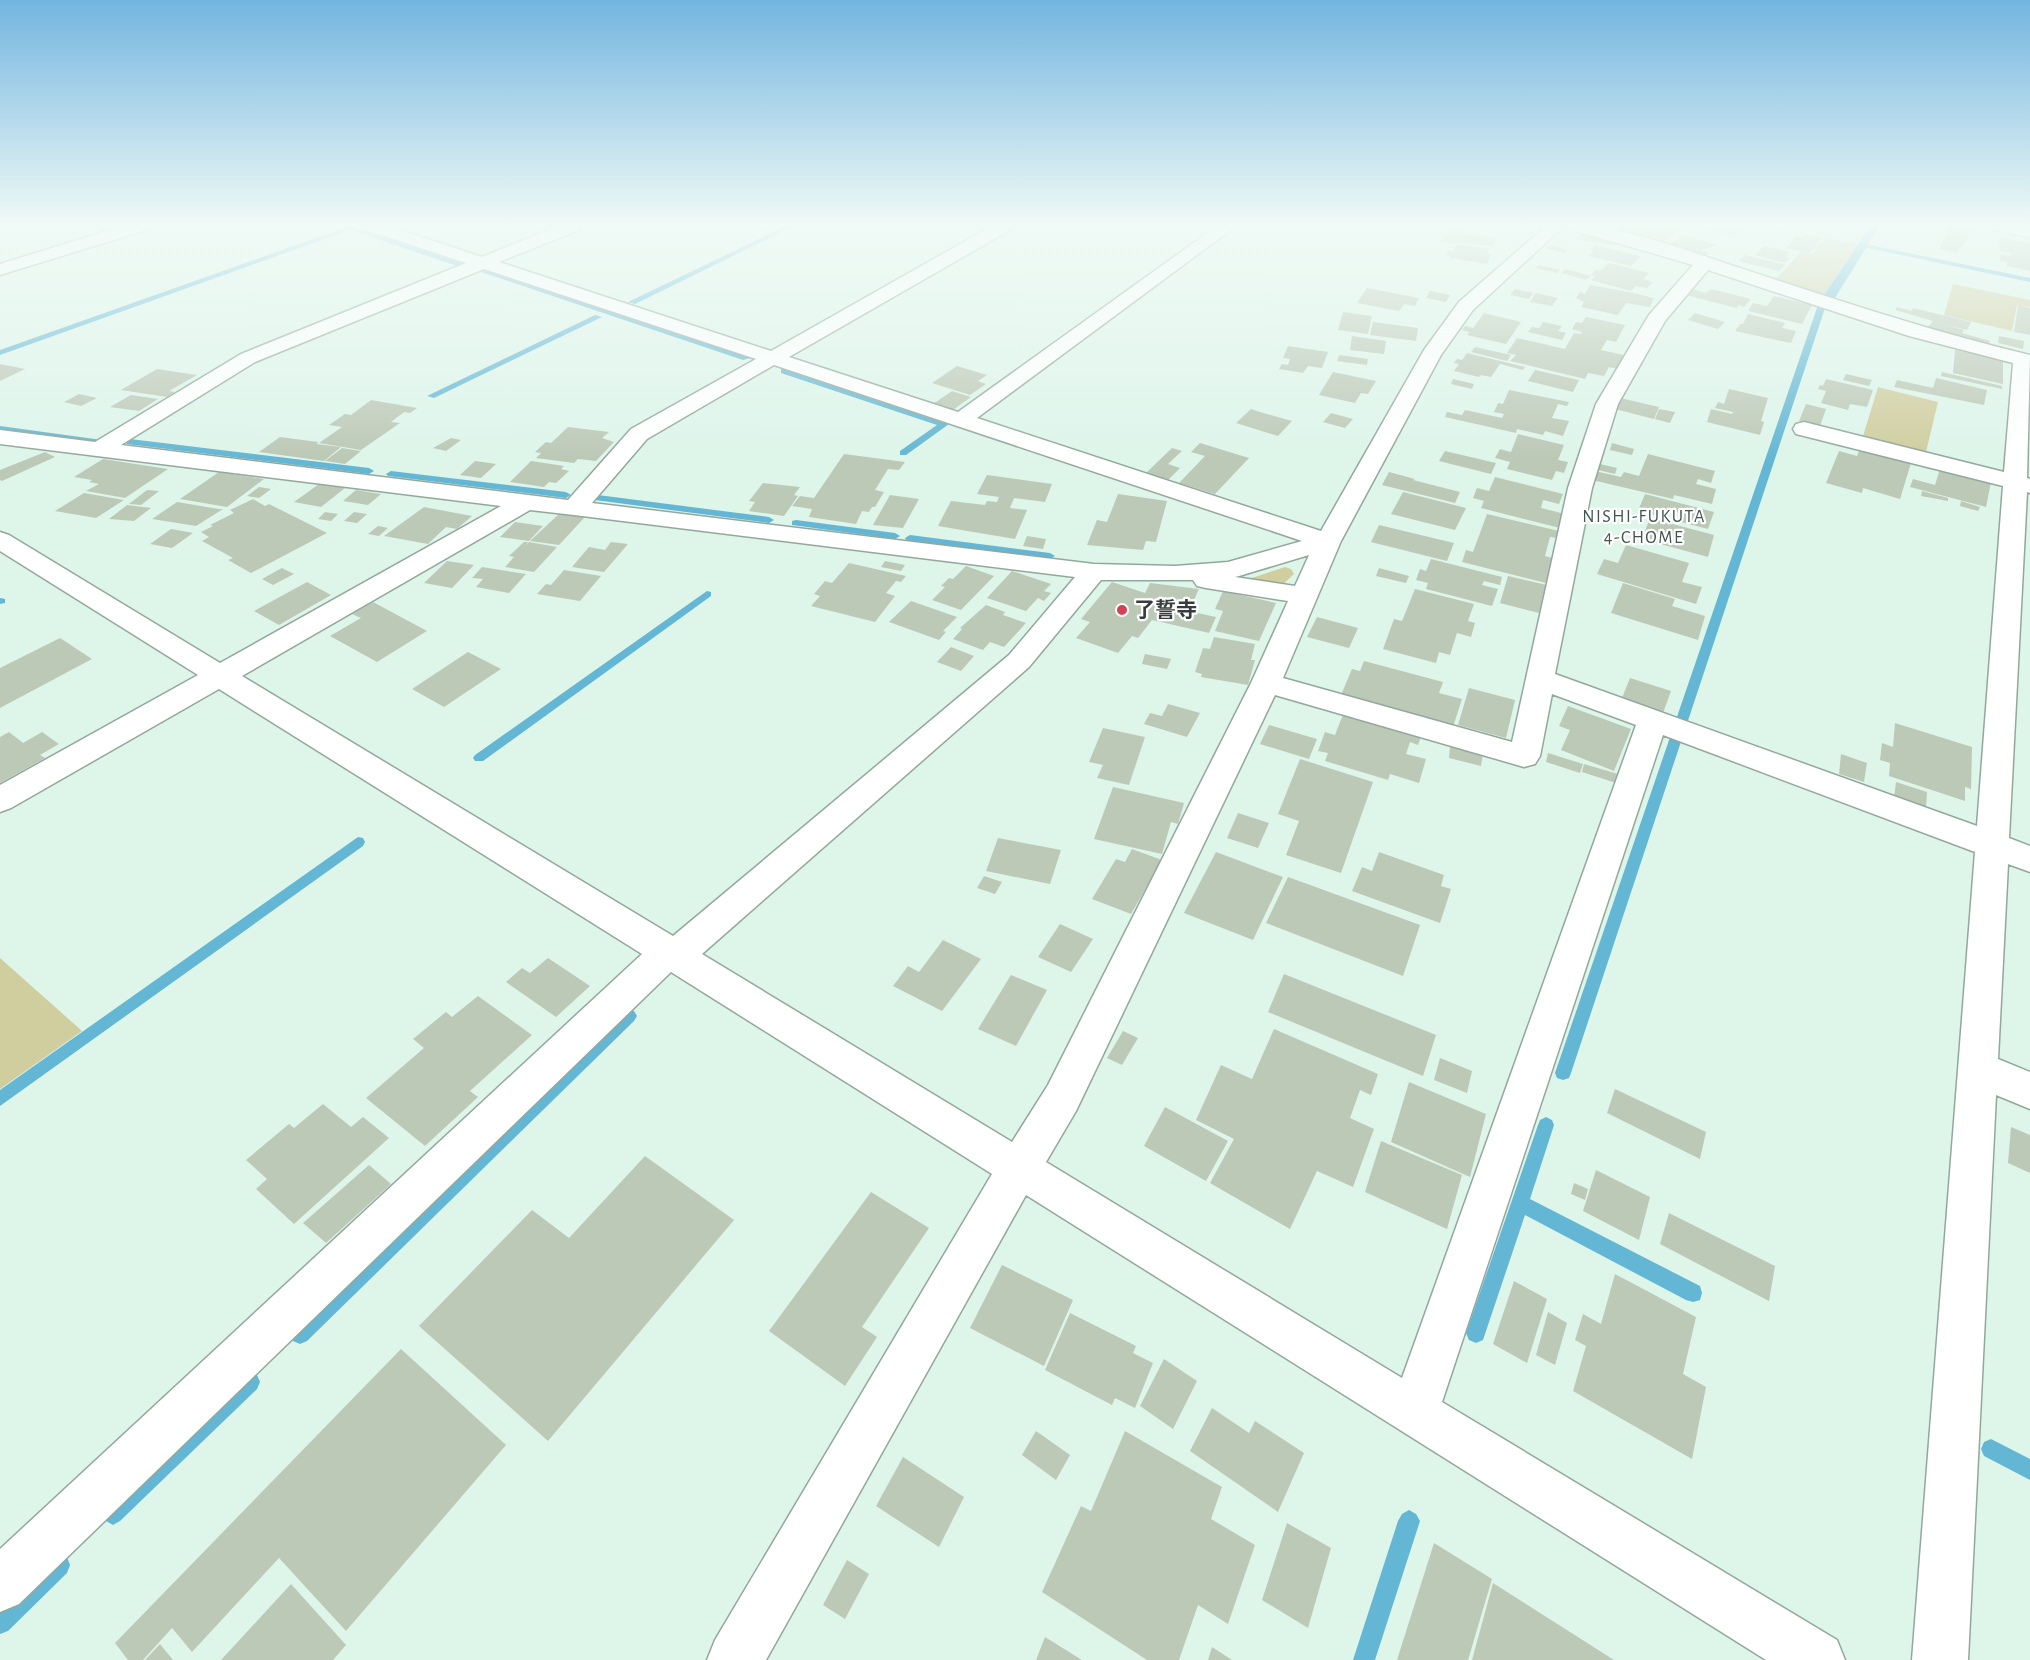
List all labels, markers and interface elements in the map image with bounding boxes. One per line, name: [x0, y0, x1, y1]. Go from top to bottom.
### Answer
district label: NISHI-FUKUTA 4-CHOME: [1582, 508, 1706, 547]
place label: 了誓寺: [1134, 599, 1197, 621]
marker: 了誓寺: [1115, 603, 1129, 617]

